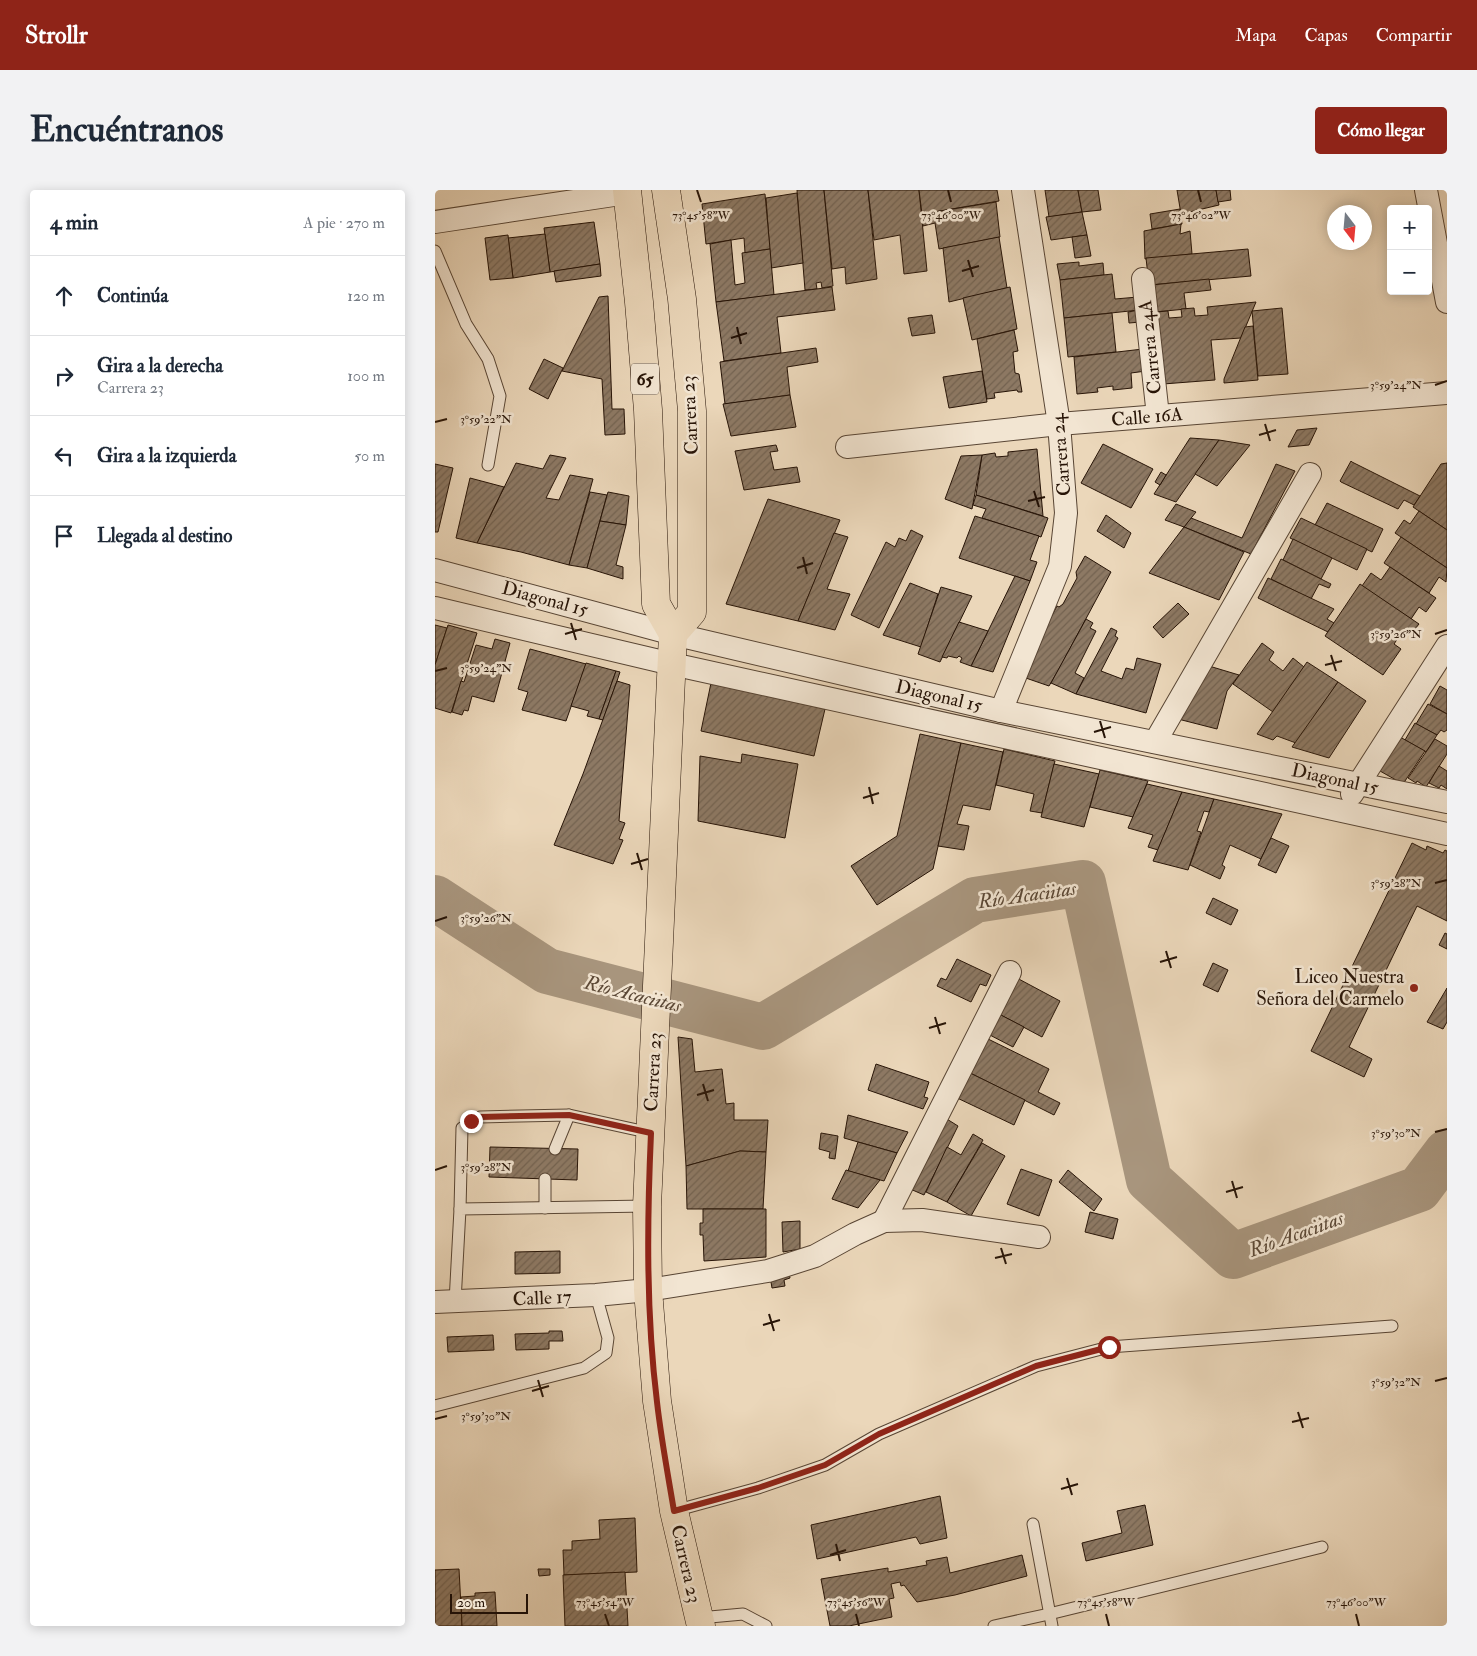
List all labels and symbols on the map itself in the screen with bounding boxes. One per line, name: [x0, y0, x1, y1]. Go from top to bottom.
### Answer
north arrow: [1327, 205, 1372, 250]
text: 73°45'58"W: [672, 208, 731, 223]
text: 73°46'00"W: [921, 208, 982, 223]
text: 73°46'02"W: [1171, 208, 1232, 223]
street label: Carrera 24A: [1133, 299, 1167, 395]
road number: 65: [631, 363, 659, 394]
street label: Carrera 23: [676, 375, 704, 455]
text: 3°59'24"N: [1370, 378, 1422, 393]
street label: Calle 16A: [1110, 402, 1184, 432]
text: 3°59'22"N: [460, 412, 512, 427]
street label: Carrera 24: [1045, 412, 1077, 497]
street label: Diagonal 15: [499, 576, 591, 622]
text: 3°59'26"N: [1370, 627, 1422, 642]
text: 3°59'24"N: [460, 661, 512, 676]
street label: Diagonal 15: [893, 674, 985, 718]
street label: Diagonal 15: [1289, 758, 1381, 800]
water label: Río Acaciitas: [975, 876, 1078, 914]
text: 3°59'28"N: [1370, 876, 1422, 891]
text: 3°59'26"N: [460, 911, 512, 926]
place label: Liceo Nuestra Señora del Carmelo: [1256, 965, 1404, 1011]
water label: Río Acaciitas: [581, 970, 684, 1018]
marker: Liceo Nuestra Señora del Carmelo: [1408, 982, 1420, 994]
street label: Carrera 23: [639, 1032, 667, 1112]
route end: [460, 1110, 483, 1133]
text: 3°59'30"N: [1371, 1126, 1421, 1141]
text: 3°59'28"N: [460, 1160, 512, 1175]
water label: Río Acaciitas: [1244, 1205, 1347, 1263]
street label: Calle 17: [512, 1284, 572, 1312]
route start: [1098, 1336, 1121, 1359]
text: 3°59'32"N: [1371, 1375, 1421, 1390]
text: 3°59'30"N: [461, 1409, 511, 1424]
street label: Carrera 23: [665, 1523, 707, 1605]
scale bar: [450, 1591, 527, 1614]
text: 73°45'54"W: [576, 1595, 635, 1610]
text: 73°45'56"W: [827, 1595, 886, 1610]
text: 73°45'58"W: [1077, 1595, 1136, 1610]
text: 73°46'00"W: [1326, 1595, 1387, 1610]

